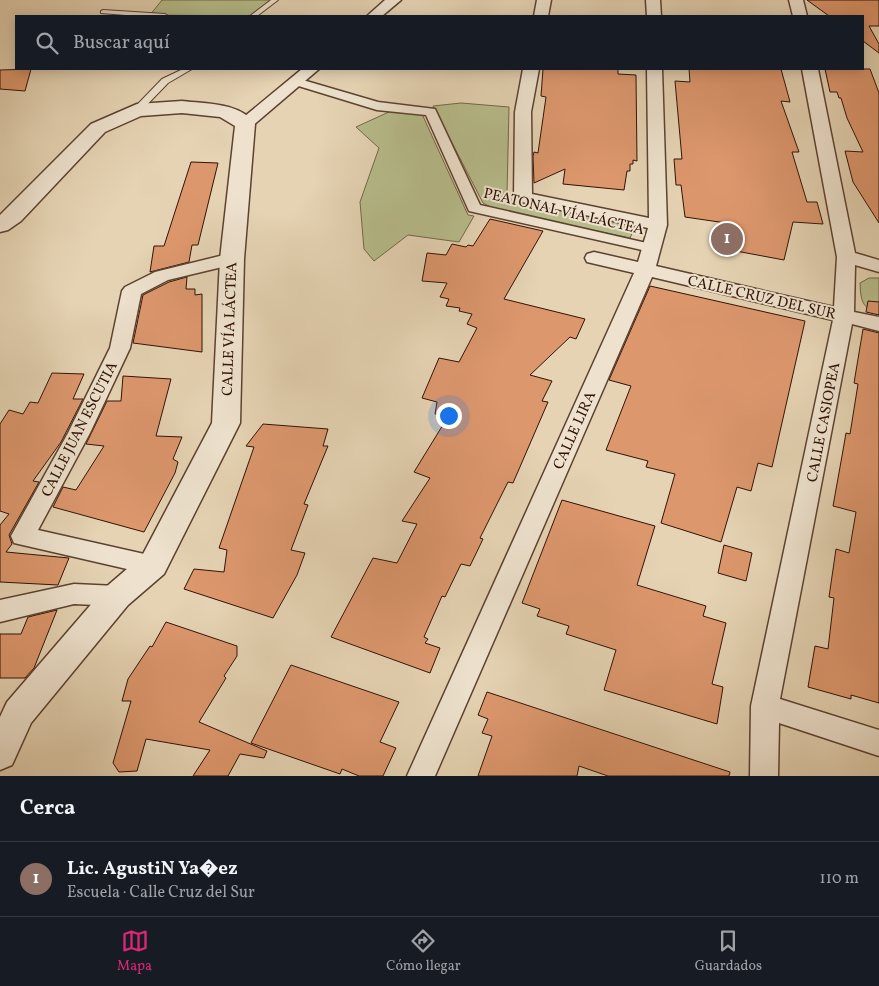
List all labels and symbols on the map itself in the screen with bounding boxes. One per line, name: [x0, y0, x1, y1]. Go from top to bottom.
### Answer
street label: PEATONAL VÍA LÁCTEA: [481, 184, 647, 241]
pin: 1: [711, 220, 743, 258]
street label: CALLE VÍA LÁCTEA: [218, 261, 243, 396]
street label: CALLE CRUZ DEL SUR: [685, 271, 838, 326]
street label: CALLE JUAN ESCUTIA: [37, 358, 124, 501]
street label: CALLE CASIOPEA: [803, 360, 846, 484]
street label: CALLE LIRA: [549, 388, 602, 473]
your location: [436, 403, 462, 429]

